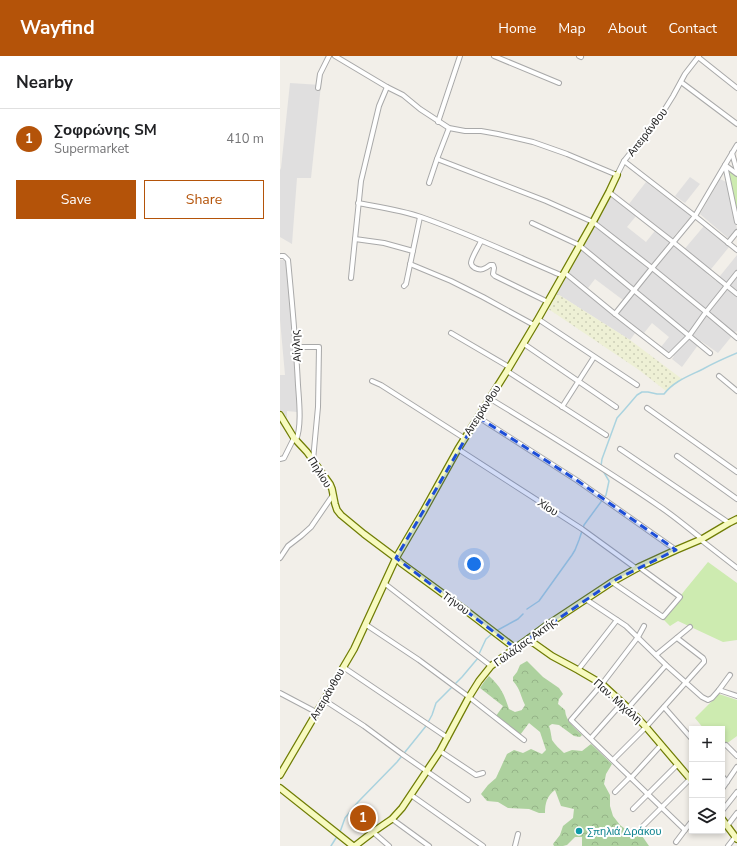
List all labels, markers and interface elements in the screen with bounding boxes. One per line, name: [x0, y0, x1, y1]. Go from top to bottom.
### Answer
text: Wayfind: [20, 15, 95, 41]
text: Home: [498, 19, 536, 38]
text: Map: [558, 19, 586, 38]
text: About: [608, 19, 647, 38]
text: Contact: [669, 19, 717, 38]
text: Nearby: [16, 71, 73, 94]
street label: Απειράνθου: [624, 105, 671, 160]
text: Σοφρώνης SM: [54, 120, 157, 140]
text: 1: [25, 130, 33, 148]
text: 410 m: [226, 130, 264, 148]
text: Supermarket: [54, 140, 129, 158]
button: Save: [16, 180, 136, 219]
button: Share: [144, 180, 264, 219]
street label: Αίγλης: [288, 329, 305, 363]
street label: Απειράνθου: [460, 382, 504, 438]
street label: Πηλίου: [304, 454, 335, 491]
street label: Χίου: [534, 495, 561, 520]
your location: [464, 554, 484, 574]
street label: Τήνου: [439, 588, 472, 618]
street label: Γαλάζιας Ακτής: [491, 615, 560, 670]
street label: Απειράνθου: [307, 666, 348, 723]
street label: Παν. Μιχάλη: [590, 676, 645, 727]
map controls: [689, 726, 725, 834]
button: +: [689, 726, 725, 762]
button: −: [689, 762, 725, 798]
button: layers: [689, 798, 725, 834]
pin: 1: [350, 803, 376, 833]
place label: Σπηλιά Δράκου: [587, 824, 661, 839]
marker: Σπηλιά Δράκου: [574, 826, 584, 836]

